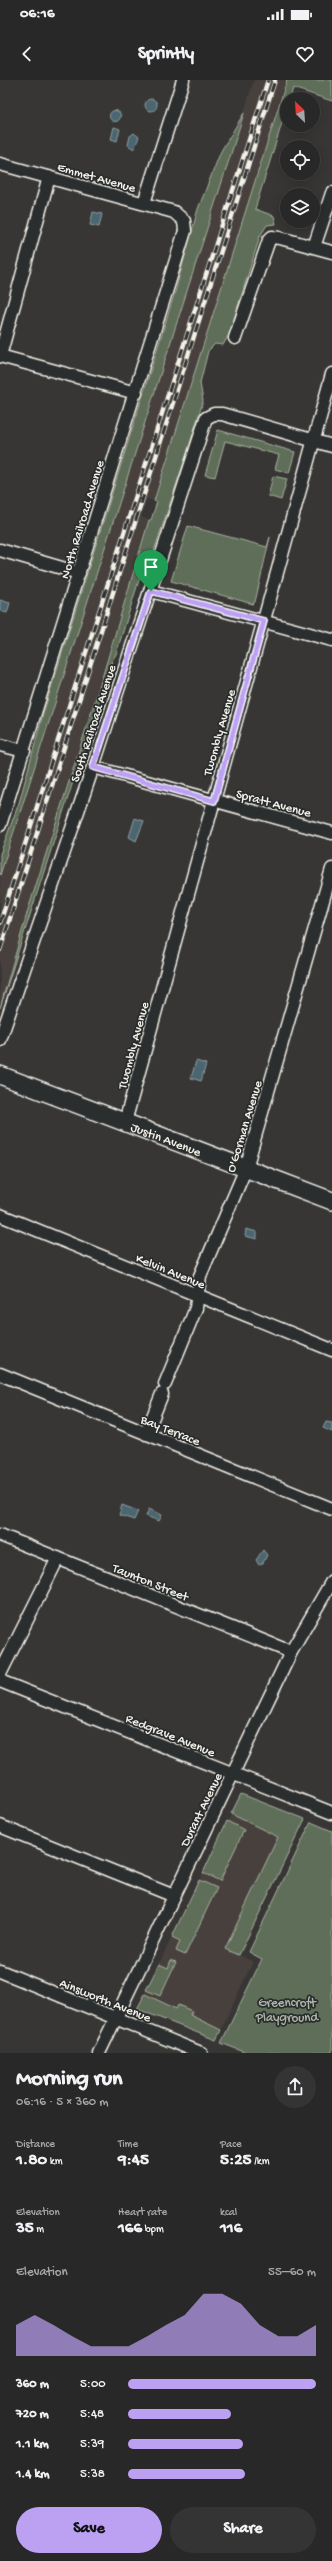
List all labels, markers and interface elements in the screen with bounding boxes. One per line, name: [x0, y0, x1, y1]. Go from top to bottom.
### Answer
text: 06:16: [20, 5, 55, 23]
icon: back: [16, 43, 38, 65]
icon: heart: [294, 43, 316, 65]
text: Sprintly: [138, 44, 194, 65]
north arrow: [280, 92, 320, 132]
map controls: [280, 92, 320, 228]
button: locate: [280, 140, 320, 180]
street label: Emmet Avenue: [55, 160, 137, 197]
button: layers: [280, 188, 320, 228]
street label: North Railroad Avenue: [58, 458, 109, 581]
pin: [134, 550, 168, 591]
icon: arrive: [140, 556, 162, 578]
street label: South Railroad Avenue: [68, 663, 120, 784]
street label: Twombly Avenue: [201, 687, 240, 779]
street label: Spratt Avenue: [234, 787, 313, 822]
street label: Twombly Avenue: [115, 1000, 153, 1092]
street label: O'Gorman Avenue: [224, 1079, 267, 1175]
street label: Justin Avenue: [128, 1120, 203, 1161]
street label: Kelvin Avenue: [133, 1252, 207, 1293]
street label: Bay Terrace: [137, 1412, 202, 1450]
street label: Taunton Street: [109, 1561, 192, 1606]
street label: Redgrave Avenue: [123, 1712, 217, 1761]
street label: Durant Avenue: [178, 1771, 227, 1850]
street label: Ainsworth Avenue: [57, 1976, 153, 2027]
park label: Greencroft Playground: [255, 1996, 320, 2026]
button: share: [274, 2066, 316, 2108]
text: Morning run: [16, 2067, 122, 2093]
text: 06:16 · 5 × 360 m: [16, 2095, 108, 2110]
text: Distance: [16, 2139, 55, 2151]
text: Time: [118, 2139, 138, 2151]
text: Pace: [220, 2139, 242, 2151]
text: 1.80: [16, 2151, 47, 2171]
text: 9:45: [118, 2151, 149, 2171]
text: 5:25: [220, 2151, 252, 2171]
text: km: [47, 2156, 63, 2168]
text: /km: [252, 2156, 270, 2168]
text: Elevation: [16, 2207, 60, 2219]
text: Heart rate: [118, 2207, 167, 2219]
text: kcal: [220, 2207, 237, 2219]
text: 35: [16, 2219, 34, 2239]
text: 166: [118, 2219, 142, 2239]
text: 116: [220, 2219, 242, 2239]
text: m: [34, 2224, 44, 2236]
text: bpm: [142, 2224, 164, 2236]
text: Elevation: [16, 2265, 68, 2280]
text: 55–60 m: [268, 2265, 316, 2280]
text: 360 m: [16, 2377, 49, 2392]
text: 5:00: [80, 2377, 106, 2392]
text: 720 m: [16, 2407, 49, 2422]
text: 5:48: [80, 2407, 104, 2422]
text: 1.1 km: [16, 2437, 49, 2452]
text: 5:39: [80, 2437, 104, 2452]
text: 1.4 km: [16, 2467, 50, 2482]
text: 5:38: [80, 2467, 105, 2482]
button: Save: [16, 2507, 162, 2553]
button: Share: [170, 2507, 316, 2553]

